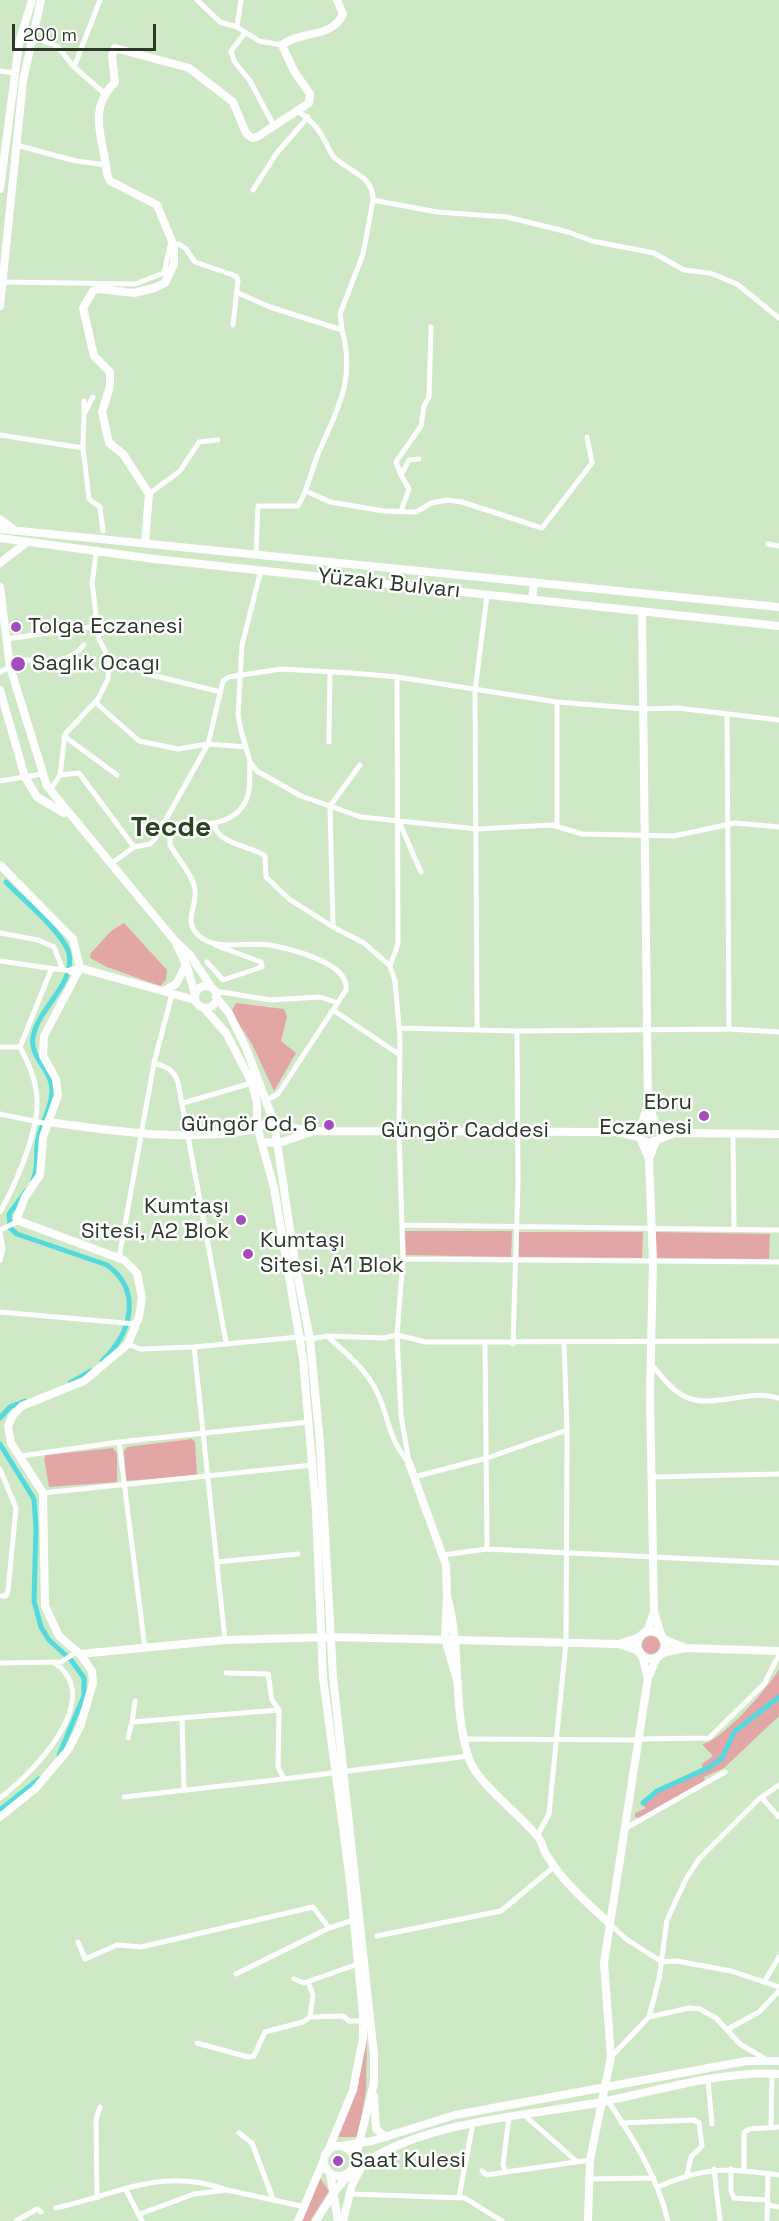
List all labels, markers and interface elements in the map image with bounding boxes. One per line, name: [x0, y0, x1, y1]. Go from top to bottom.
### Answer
scale bar: [15, 12, 159, 50]
text: 200 m: [23, 23, 77, 46]
street label: Yüzakı Bulvarı: [316, 563, 462, 605]
place label: Tolga Eczanesi: [28, 614, 183, 640]
marker: Tolga Eczanesi: [9, 620, 23, 634]
place label: Saglık Ocagı: [32, 651, 160, 677]
marker: Saglık Ocagı: [9, 655, 27, 673]
district label: Tecde: [131, 811, 211, 845]
place label: Ebru Eczanesi: [599, 1090, 692, 1142]
marker: Ebru Eczanesi: [697, 1109, 711, 1123]
place label: Güngör Cd. 6: [181, 1112, 317, 1138]
marker: Güngör Cd. 6: [322, 1118, 336, 1132]
street label: Güngör Caddesi: [381, 1118, 549, 1144]
place label: Kumtaşı Sitesi, A2 Blok: [81, 1194, 229, 1246]
marker: Kumtaşı Sitesi, A2 Blok: [234, 1213, 248, 1227]
place label: Kumtaşı Sitesi, A1 Blok: [260, 1228, 404, 1280]
marker: Kumtaşı Sitesi, A1 Blok: [241, 1247, 255, 1261]
place label: Saat Kulesi: [350, 2148, 466, 2174]
marker: Saat Kulesi: [331, 2154, 345, 2168]

